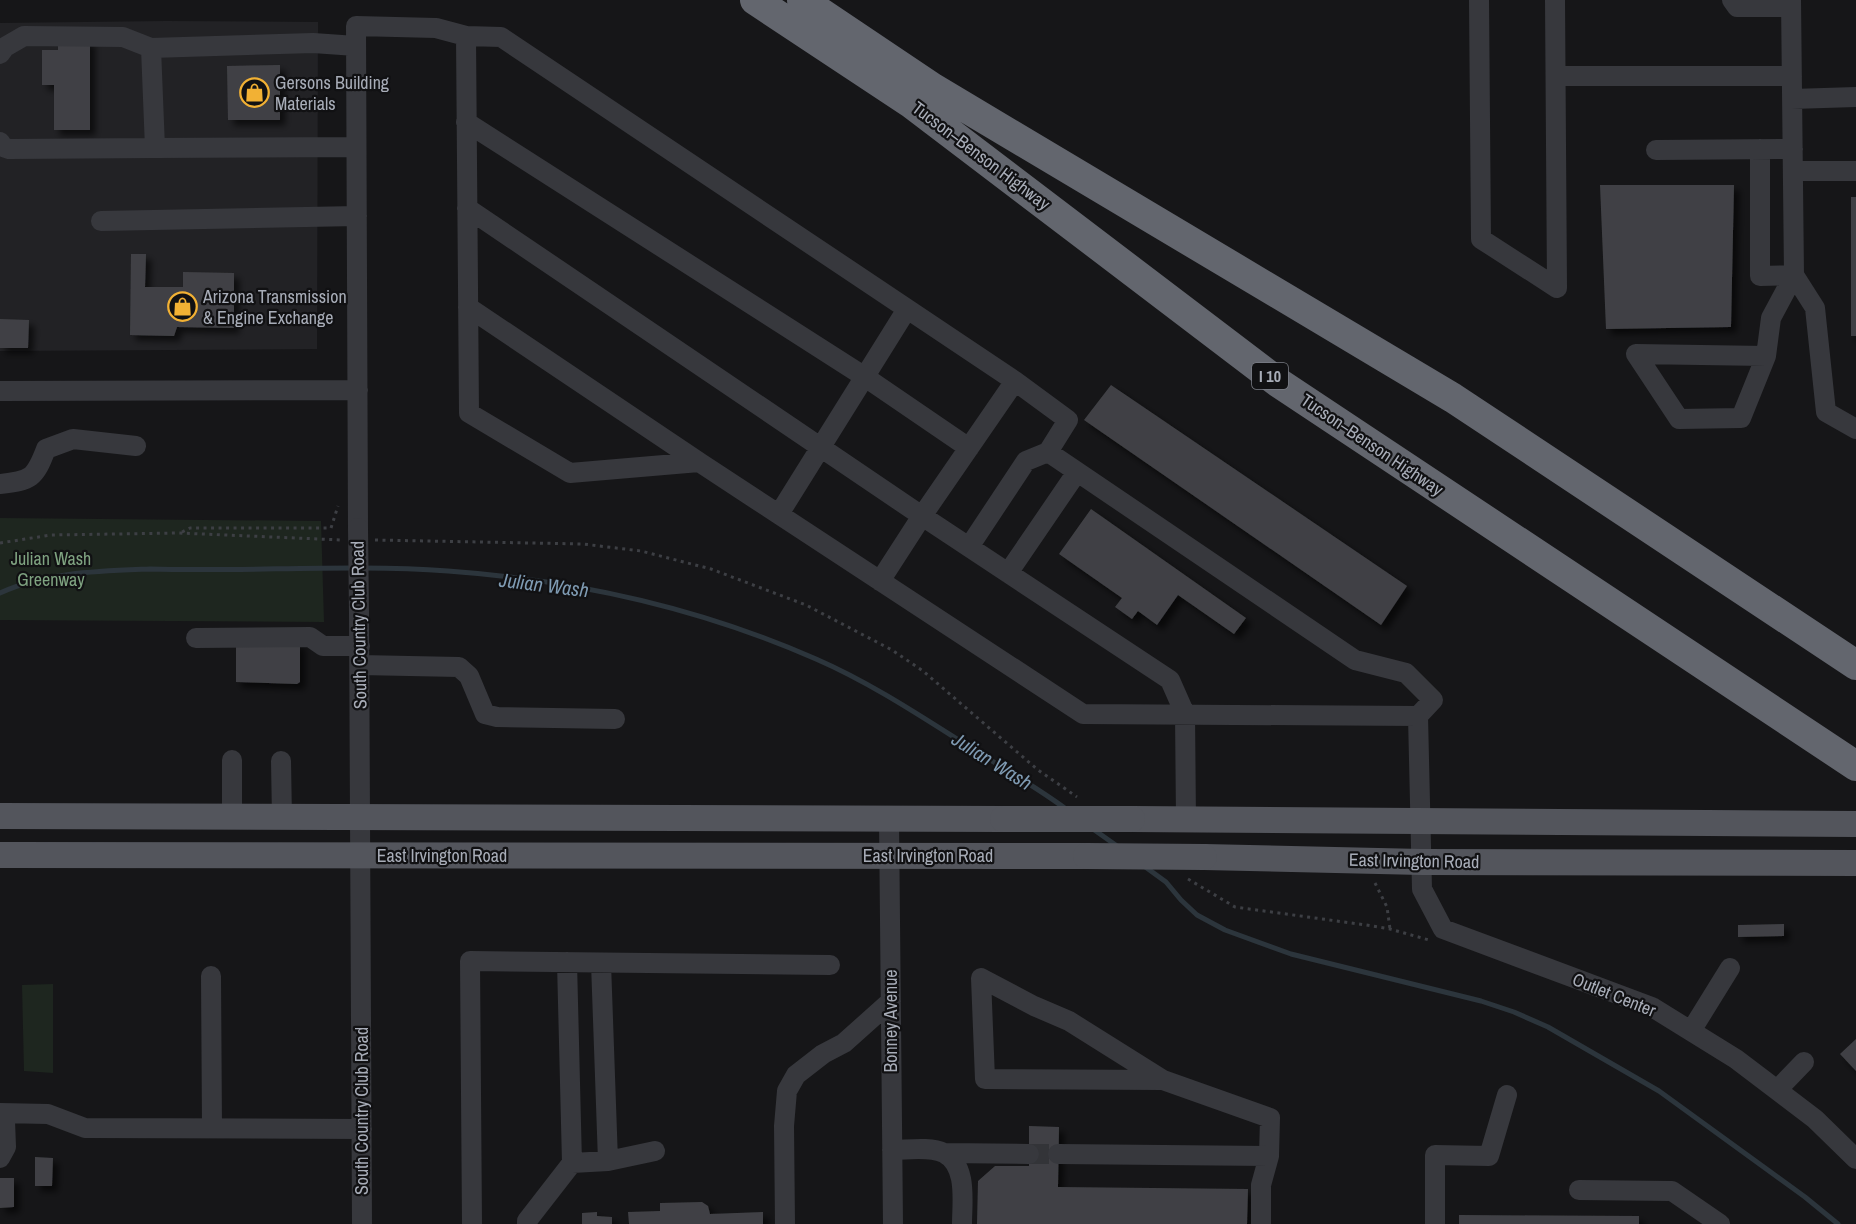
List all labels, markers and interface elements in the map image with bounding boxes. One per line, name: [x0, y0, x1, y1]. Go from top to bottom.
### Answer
place label: Gersons Building Materials: [275, 70, 390, 116]
shop icon: Gersons Building Materials: [238, 77, 270, 109]
street label: Tucson–Benson Highway: [907, 95, 1056, 216]
place label: Arizona Transmission & Engine Exchange: [202, 284, 347, 330]
shop icon: Arizona Transmission & Engine Exchange: [166, 291, 198, 323]
road number: I 10: [1252, 363, 1288, 389]
street label: Tucson–Benson Highway: [1296, 388, 1449, 502]
street label: South Country Club Road: [345, 541, 372, 709]
park label: Julian Wash Greenway: [11, 546, 91, 592]
water label: Julian Wash: [497, 566, 590, 603]
water label: Julian Wash: [946, 725, 1038, 796]
street label: East Irvington Road: [377, 843, 507, 868]
street label: East Irvington Road: [863, 843, 993, 868]
street label: East Irvington Road: [1349, 847, 1479, 874]
street label: Outlet Center: [1569, 967, 1660, 1023]
street label: Bonney Avenue: [878, 969, 903, 1073]
street label: South Country Club Road: [349, 1027, 374, 1195]

